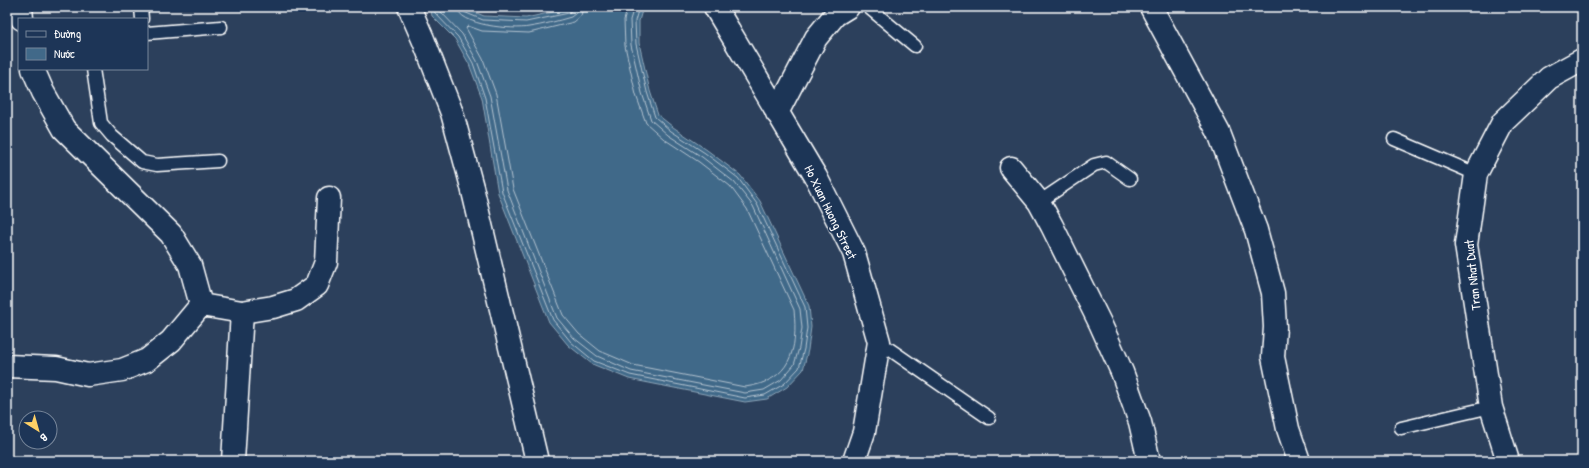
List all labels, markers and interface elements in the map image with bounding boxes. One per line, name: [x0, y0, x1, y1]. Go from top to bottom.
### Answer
legend: [18, 18, 148, 70]
text: Đường: [54, 25, 81, 42]
text: Nước: [54, 45, 75, 62]
street label: Ho Xuan Huong Street: [800, 162, 862, 263]
street label: Tran Nhat Duat: [1459, 238, 1485, 311]
north arrow: [18, 410, 58, 450]
text: B: [37, 431, 50, 446]

